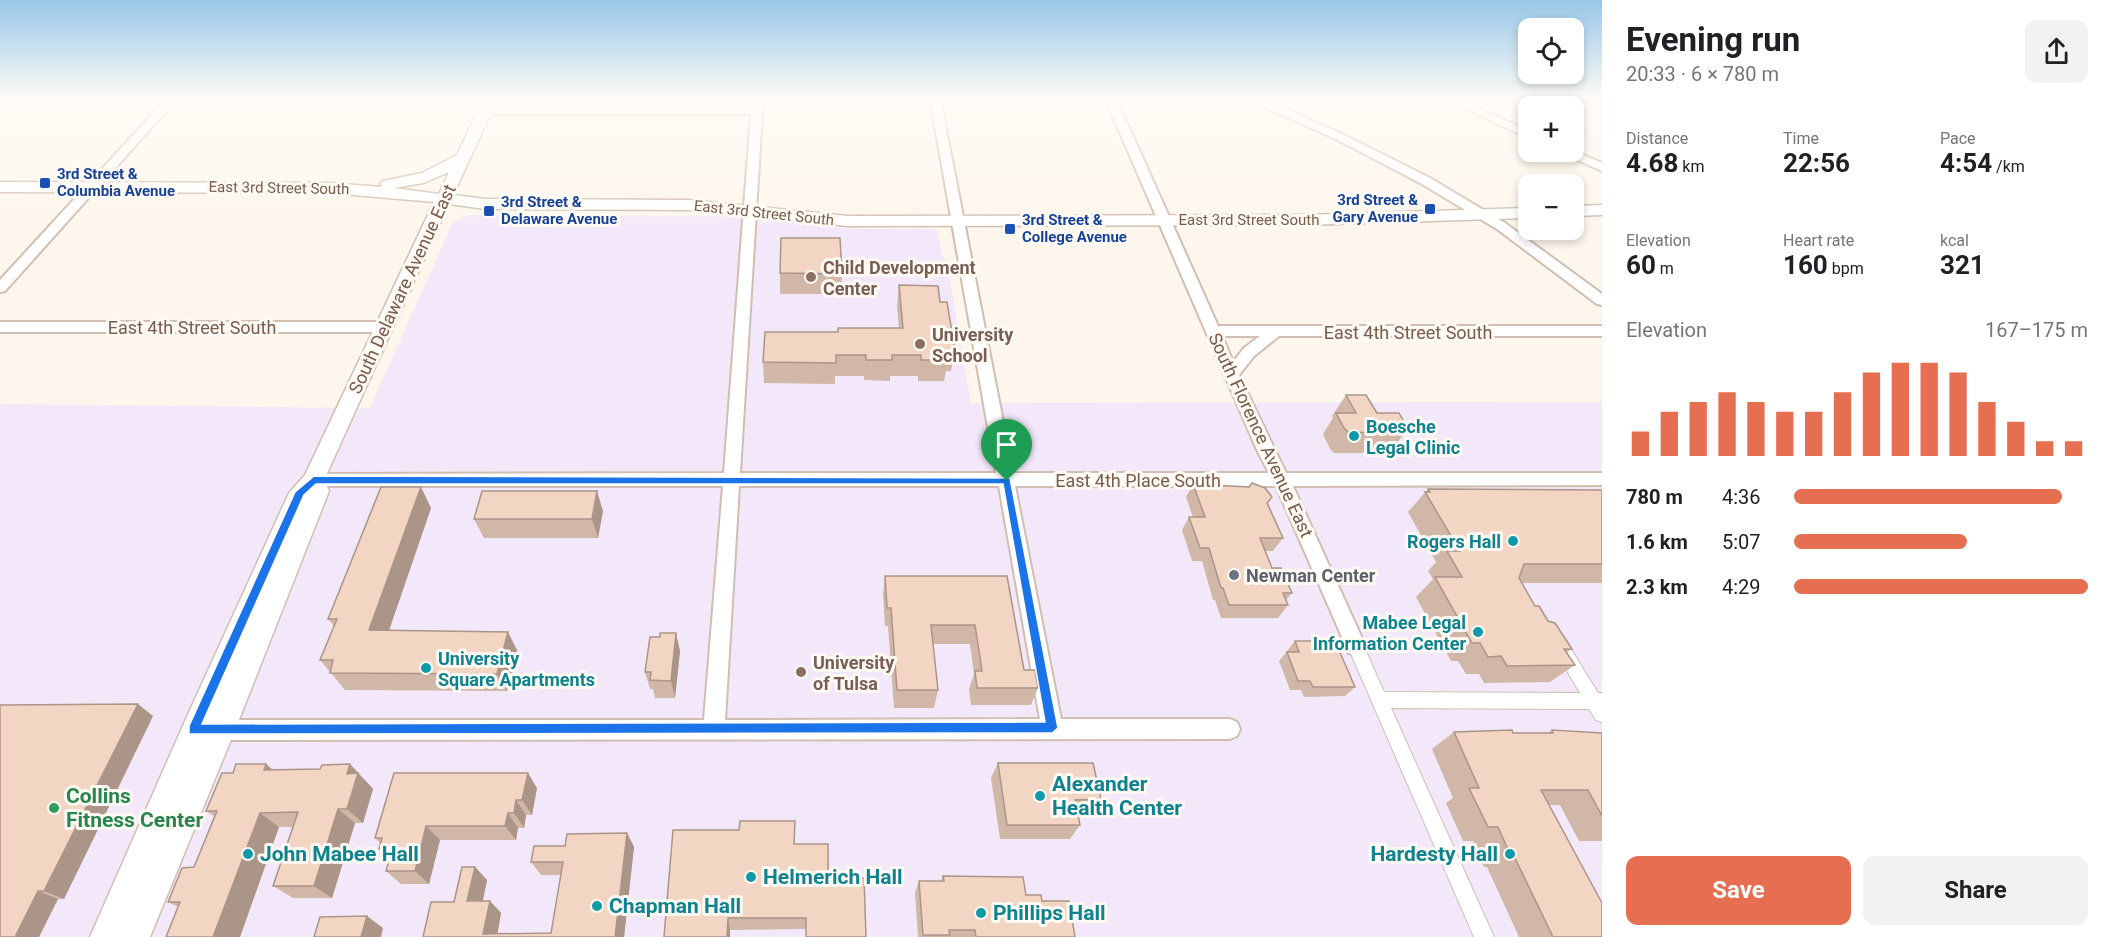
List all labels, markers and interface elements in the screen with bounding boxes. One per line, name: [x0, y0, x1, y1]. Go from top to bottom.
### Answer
map controls: [1518, 18, 1584, 240]
button: locate: [1518, 18, 1584, 84]
text: Evening run: [1626, 20, 1800, 59]
button: share: [2025, 20, 2088, 83]
text: 20:33 · 6 × 780 m: [1626, 62, 1779, 86]
button: +: [1518, 96, 1584, 162]
text: Distance: [1626, 129, 1688, 148]
text: Time: [1783, 129, 1819, 148]
text: Pace: [1940, 129, 1976, 148]
text: 4.68: [1626, 148, 1678, 178]
text: 22:56: [1783, 148, 1850, 178]
text: 4:54: [1940, 148, 1992, 178]
text: km: [1678, 157, 1704, 176]
text: /km: [1992, 157, 2025, 176]
place label: 3rd Street & Columbia Avenue: [57, 165, 175, 200]
button: −: [1518, 174, 1584, 240]
marker: 3rd Street & Columbia Avenue: [38, 176, 52, 190]
street label: East 3rd Street South: [208, 178, 350, 198]
street label: South Delaware Avenue East: [344, 181, 460, 397]
place label: 3rd Street & Gary Avenue: [1333, 191, 1418, 226]
place label: 3rd Street & Delaware Avenue: [501, 193, 617, 228]
street label: East 3rd Street South: [693, 197, 835, 229]
marker: 3rd Street & Gary Avenue: [1423, 202, 1437, 216]
marker: 3rd Street & Delaware Avenue: [482, 204, 496, 218]
place label: 3rd Street & College Avenue: [1022, 211, 1127, 246]
street label: East 3rd Street South: [1179, 211, 1319, 229]
marker: 3rd Street & College Avenue: [1003, 222, 1017, 236]
text: Elevation: [1626, 231, 1691, 250]
text: Heart rate: [1783, 231, 1854, 250]
text: kcal: [1940, 231, 1969, 250]
text: 60: [1626, 250, 1656, 280]
text: 160: [1783, 250, 1828, 280]
text: 321: [1940, 250, 1985, 280]
place label: Child Development Center: [823, 257, 976, 299]
text: m: [1656, 259, 1674, 278]
text: bpm: [1828, 259, 1864, 278]
marker: Child Development Center: [804, 270, 818, 284]
street label: East 4th Street South: [108, 317, 276, 338]
text: Elevation: [1626, 318, 1707, 342]
text: 167–175 m: [1985, 318, 2088, 342]
street label: East 4th Street South: [1324, 322, 1492, 343]
place label: University School: [932, 324, 1014, 366]
street label: South Florence Avenue East: [1204, 329, 1318, 541]
marker: University School: [913, 337, 927, 351]
place label: Boesche Legal Clinic: [1366, 416, 1460, 458]
pin: [981, 419, 1032, 481]
icon: arrive: [990, 428, 1023, 461]
marker: Boesche Legal Clinic: [1347, 429, 1361, 443]
street label: East 4th Place South: [1055, 470, 1221, 491]
text: 780 m: [1626, 485, 1683, 509]
text: 4:36: [1722, 485, 1761, 509]
text: 1.6 km: [1626, 530, 1688, 554]
text: 5:07: [1722, 530, 1761, 554]
place label: Rogers Hall: [1407, 531, 1501, 552]
marker: Rogers Hall: [1506, 534, 1520, 548]
place label: Newman Center: [1246, 565, 1376, 586]
marker: Newman Center: [1227, 568, 1241, 582]
text: 2.3 km: [1626, 575, 1688, 599]
text: 4:29: [1722, 575, 1761, 599]
place label: Mabee Legal Information Center: [1313, 612, 1466, 654]
marker: Mabee Legal Information Center: [1471, 625, 1485, 639]
place label: University Square Apartments: [438, 648, 595, 690]
place label: University of Tulsa: [813, 652, 895, 694]
marker: University Square Apartments: [419, 661, 433, 675]
marker: University of Tulsa: [794, 665, 808, 679]
place label: Alexander Health Center: [1052, 772, 1182, 820]
place label: Collins Fitness Center: [66, 784, 203, 832]
marker: Alexander Health Center: [1033, 789, 1047, 803]
marker: Collins Fitness Center: [47, 801, 61, 815]
place label: John Mabee Hall: [260, 842, 419, 866]
place label: Hardesty Hall: [1370, 842, 1498, 866]
marker: John Mabee Hall: [241, 847, 255, 861]
marker: Hardesty Hall: [1503, 847, 1517, 861]
button: Save: [1626, 856, 1851, 925]
button: Share: [1863, 856, 2088, 925]
place label: Helmerich Hall: [763, 865, 903, 889]
marker: Helmerich Hall: [744, 870, 758, 884]
place label: Chapman Hall: [609, 894, 741, 918]
marker: Chapman Hall: [590, 899, 604, 913]
place label: Phillips Hall: [993, 901, 1106, 925]
marker: Phillips Hall: [974, 906, 988, 920]

